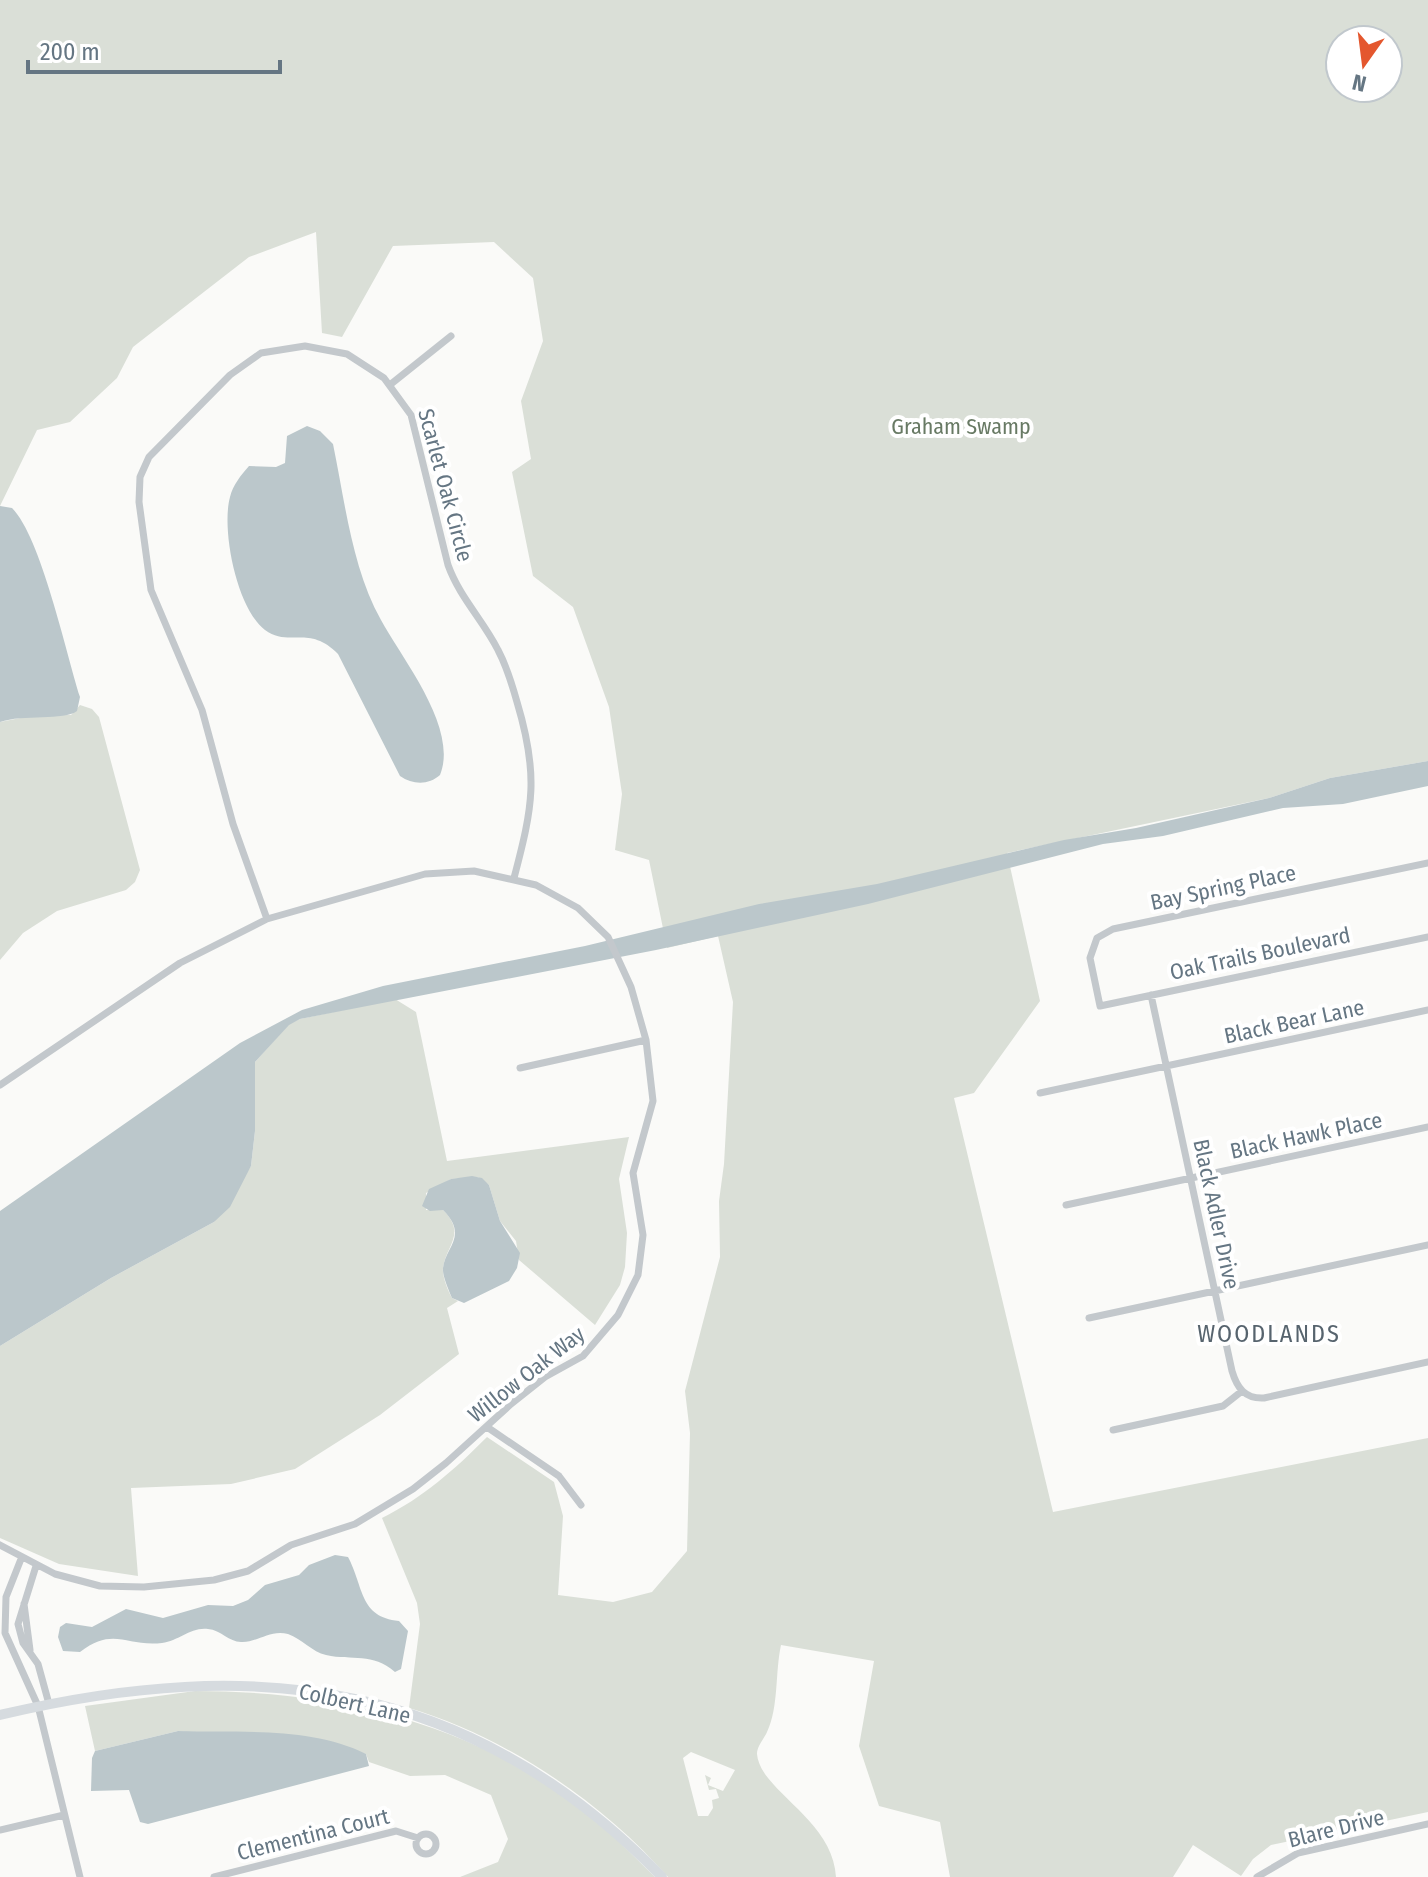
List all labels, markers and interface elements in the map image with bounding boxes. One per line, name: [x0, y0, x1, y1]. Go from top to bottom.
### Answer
scale bar: [28, 24, 280, 74]
north arrow: [1324, 24, 1404, 104]
text: 200 m: [40, 38, 100, 66]
text: N: [1350, 68, 1369, 98]
street label: Scarlet Oak Circle: [412, 406, 479, 564]
park label: Graham Swamp: [891, 413, 1031, 440]
street label: Bay Spring Place: [1148, 859, 1298, 916]
street label: Oak Trails Boulevard: [1167, 921, 1353, 986]
street label: Black Bear Lane: [1222, 993, 1367, 1050]
street label: Black Hawk Place: [1228, 1106, 1385, 1165]
street label: Black Adler Drive: [1187, 1137, 1246, 1292]
street label: Willow Oak Way: [463, 1320, 590, 1428]
district label: WOODLANDS: [1197, 1320, 1341, 1348]
street label: Colbert Lane: [297, 1678, 413, 1729]
street label: Clementina Court: [234, 1802, 393, 1866]
street label: Blare Drive: [1285, 1804, 1387, 1853]

